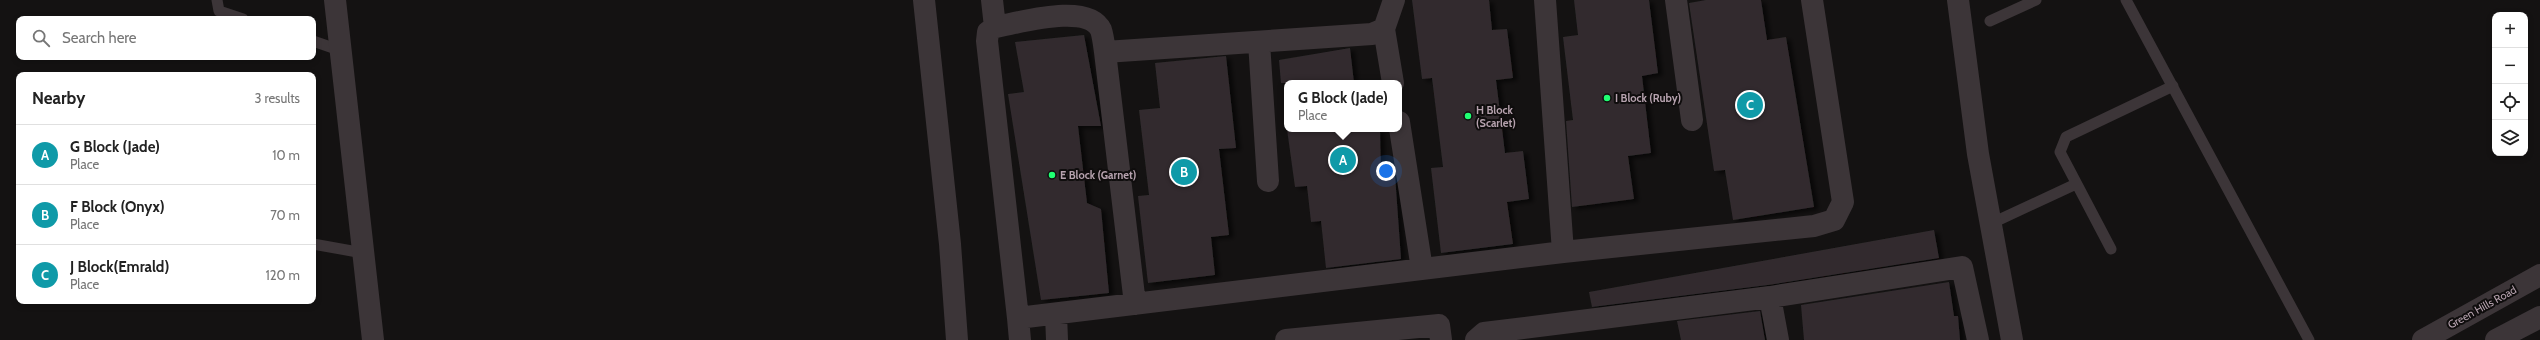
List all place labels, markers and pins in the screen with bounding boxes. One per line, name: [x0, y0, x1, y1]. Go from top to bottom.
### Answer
pin: C: [1737, 90, 1763, 120]
place label: I Block (Ruby): [1615, 91, 1681, 105]
marker: I Block (Ruby): [1602, 93, 1612, 103]
place label: H Block (Scarlet): [1476, 103, 1516, 130]
marker: H Block (Scarlet): [1463, 111, 1473, 121]
pin: A: [1330, 145, 1356, 175]
pin: B: [1171, 157, 1197, 187]
place label: E Block (Garnet): [1060, 168, 1136, 182]
marker: E Block (Garnet): [1047, 170, 1057, 180]

